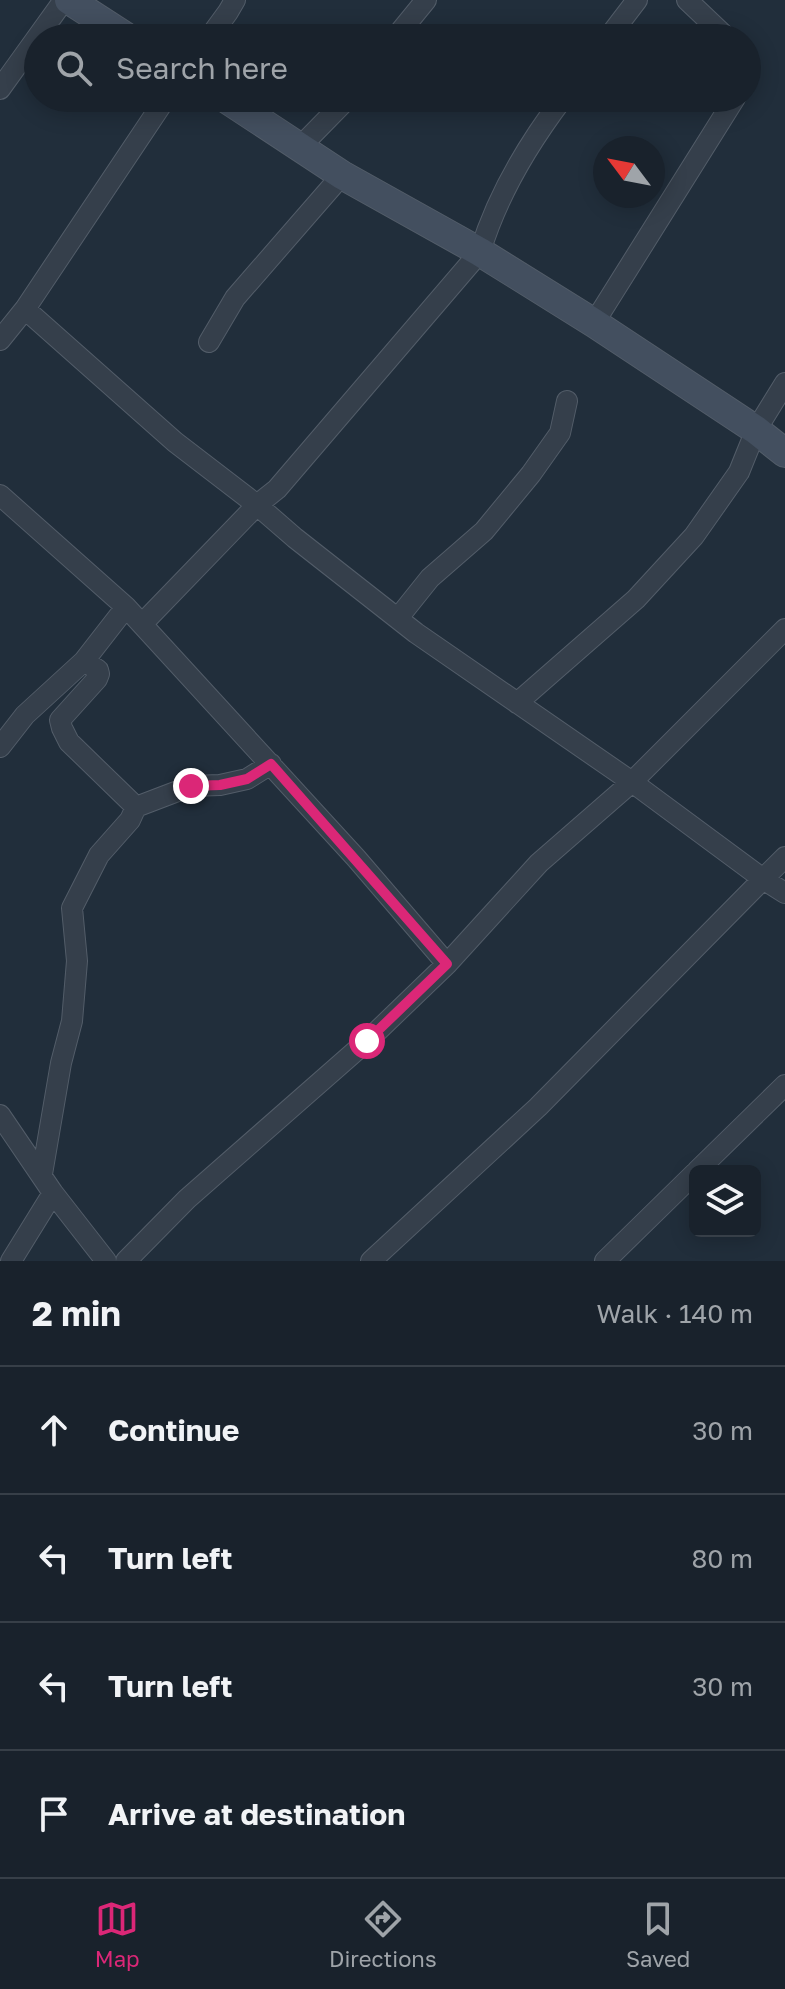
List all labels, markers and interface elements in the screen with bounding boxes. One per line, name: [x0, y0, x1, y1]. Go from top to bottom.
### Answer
search box: [24, 24, 761, 112]
icon: search: [52, 46, 96, 90]
text: Search here: [116, 50, 288, 86]
north arrow: [593, 136, 665, 208]
route end: [173, 768, 209, 804]
route start: [349, 1023, 385, 1059]
map controls: [689, 1165, 761, 1237]
button: layers: [689, 1165, 761, 1237]
text: 2 min: [32, 1293, 121, 1333]
text: Walk · 140 m: [596, 1298, 753, 1329]
icon: ahead: [32, 1408, 76, 1452]
text: Continue: [108, 1412, 239, 1448]
text: 30 m: [692, 1415, 753, 1446]
icon: left: [32, 1536, 76, 1580]
text: Turn left: [108, 1540, 233, 1576]
text: 80 m: [692, 1543, 753, 1574]
icon: left: [32, 1664, 76, 1708]
text: Turn left: [108, 1668, 233, 1704]
text: 30 m: [692, 1671, 753, 1702]
icon: arrive: [32, 1792, 76, 1836]
text: Arrive at destination: [108, 1796, 405, 1832]
tab: Map: [95, 1897, 140, 1972]
tab: Directions: [329, 1897, 437, 1972]
tab: Saved: [626, 1897, 690, 1972]

